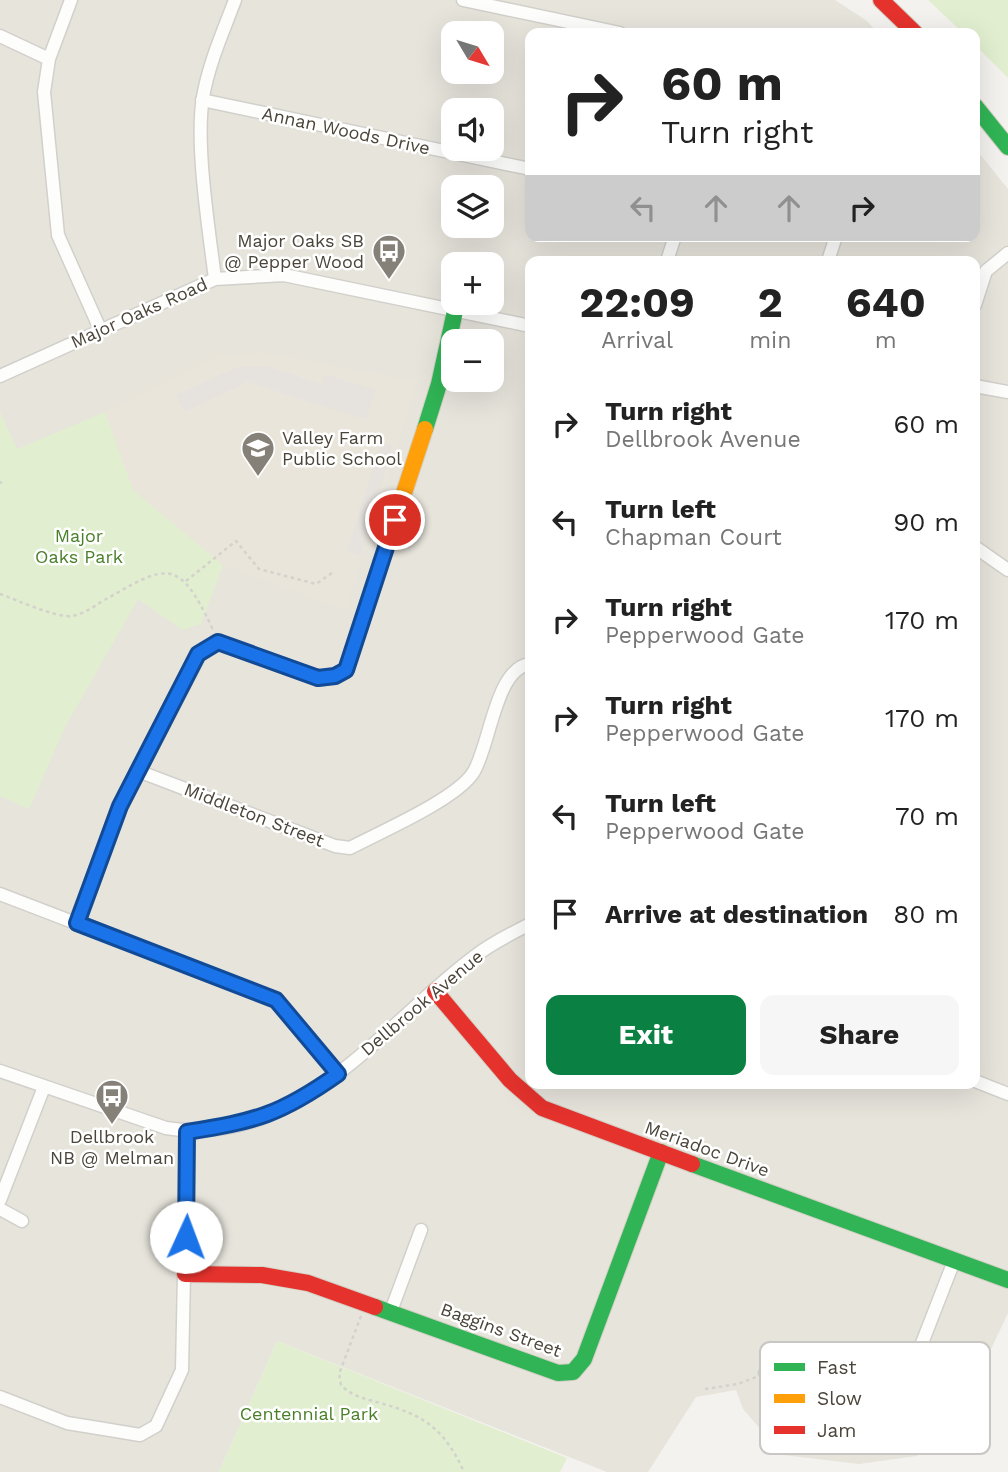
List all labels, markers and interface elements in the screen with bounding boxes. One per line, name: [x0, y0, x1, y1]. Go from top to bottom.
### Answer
north arrow: [441, 21, 504, 84]
map controls: [441, 21, 504, 392]
text: 60 m: [661, 54, 783, 112]
icon: right: [546, 56, 637, 147]
button: sound: [441, 98, 504, 161]
street label: Annan Woods Drive: [260, 102, 432, 159]
text: Turn right: [661, 113, 813, 151]
button: layers: [441, 175, 504, 238]
icon: left: [624, 189, 662, 227]
icon: ahead: [697, 189, 735, 227]
icon: ahead: [770, 189, 808, 227]
icon: right: [843, 189, 881, 227]
place label: Major Oaks SB @ Pepper Wood: [224, 230, 364, 272]
bus stop icon: Major Oaks SB @ Pepper Wood: [370, 232, 408, 281]
button: +: [441, 252, 504, 315]
street label: Major Oaks Road: [67, 273, 210, 352]
text: 22:09: [579, 278, 695, 327]
text: 2: [758, 278, 783, 327]
text: 640: [846, 278, 926, 327]
text: Arrival: [601, 327, 673, 354]
text: min: [749, 327, 791, 354]
text: m: [875, 327, 897, 354]
button: −: [441, 329, 504, 392]
text: Turn right: [605, 396, 732, 426]
icon: right: [546, 405, 584, 443]
text: 60 m: [893, 409, 959, 439]
text: Dellbrook Avenue: [605, 426, 801, 453]
place label: Valley Farm Public School: [282, 427, 402, 469]
school or university icon: Valley Farm Public School: [239, 429, 277, 478]
pin: [365, 490, 425, 550]
text: Turn left: [605, 494, 716, 524]
icon: arrive: [376, 501, 414, 539]
icon: left: [546, 503, 584, 541]
text: 90 m: [893, 507, 959, 537]
text: Chapman Court: [605, 524, 782, 551]
park label: Major Oaks Park: [35, 525, 123, 567]
text: Turn right: [605, 592, 732, 622]
icon: right: [546, 601, 584, 639]
text: 170 m: [885, 605, 959, 635]
text: Pepperwood Gate: [605, 622, 804, 649]
text: Turn right: [605, 690, 732, 720]
icon: right: [546, 699, 584, 737]
text: 170 m: [885, 703, 959, 733]
text: Pepperwood Gate: [605, 720, 804, 747]
street label: Middleton Street: [181, 778, 328, 851]
text: Turn left: [605, 788, 716, 818]
icon: left: [546, 797, 584, 835]
text: 70 m: [895, 801, 959, 831]
text: Pepperwood Gate: [605, 818, 804, 845]
icon: arrive: [546, 895, 584, 933]
text: Arrive at destination: [605, 899, 868, 929]
text: 80 m: [893, 899, 959, 929]
street label: Dellbrook Avenue: [356, 945, 487, 1060]
button: Exit: [546, 995, 746, 1075]
button: Share: [760, 995, 959, 1075]
bus stop icon: Dellbrook NB @ Melman: [93, 1077, 131, 1126]
street label: Meriadoc Drive: [642, 1116, 772, 1181]
place label: Dellbrook NB @ Melman: [50, 1126, 174, 1168]
position arrow: [149, 1200, 223, 1274]
street label: Baggins Street: [438, 1298, 565, 1361]
legend: [760, 1342, 990, 1454]
text: Fast: [817, 1356, 856, 1379]
text: Slow: [817, 1387, 862, 1410]
park label: Centennial Park: [240, 1403, 378, 1424]
text: Jam: [817, 1419, 856, 1442]

